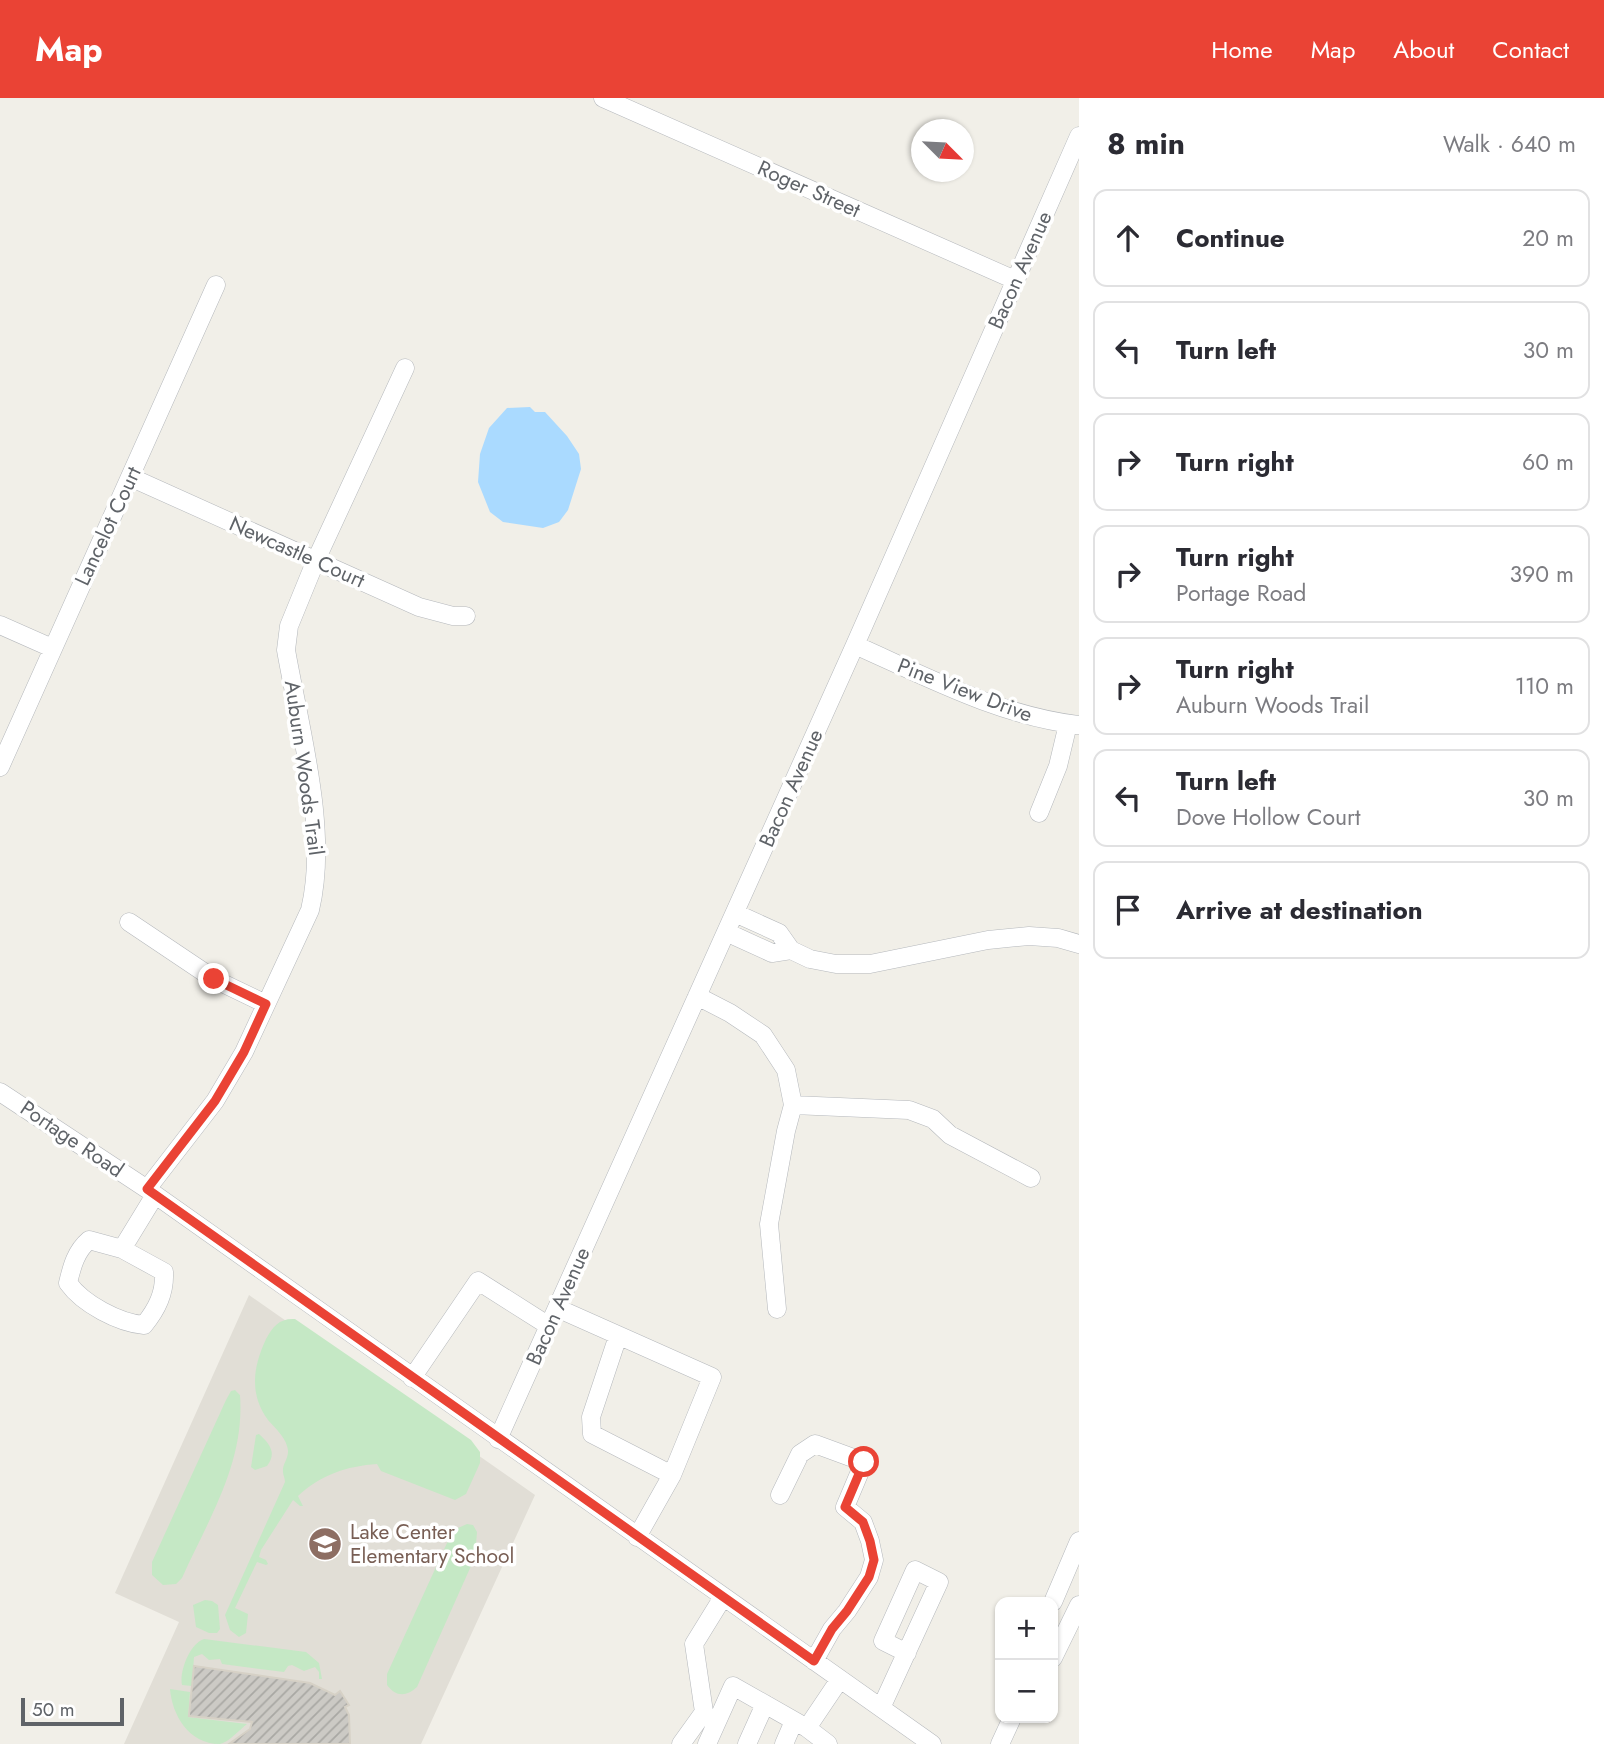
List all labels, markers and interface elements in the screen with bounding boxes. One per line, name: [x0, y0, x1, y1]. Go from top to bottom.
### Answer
text: Map: [35, 26, 103, 73]
text: Home: [1211, 32, 1273, 67]
text: Map: [1311, 32, 1355, 67]
text: About: [1393, 32, 1454, 67]
text: Contact: [1492, 32, 1569, 67]
north arrow: [911, 119, 974, 182]
text: 8 min: [1107, 122, 1185, 165]
text: Walk · 640 m: [1443, 127, 1576, 161]
street label: Roger Street: [753, 153, 865, 225]
street label: Bacon Avenue: [981, 206, 1059, 334]
icon: ahead: [1109, 219, 1147, 257]
text: Continue: [1176, 219, 1285, 257]
text: 20 m: [1522, 221, 1574, 255]
icon: left: [1109, 331, 1147, 369]
text: Turn left: [1176, 331, 1276, 369]
text: 30 m: [1523, 333, 1574, 367]
icon: right: [1109, 443, 1147, 481]
text: Turn right: [1176, 443, 1294, 481]
text: 60 m: [1522, 445, 1574, 479]
street label: Lancelot Court: [67, 462, 149, 590]
street label: Newcastle Court: [224, 509, 370, 595]
text: Turn right: [1176, 538, 1294, 576]
icon: right: [1109, 555, 1147, 593]
text: 390 m: [1510, 557, 1574, 591]
text: Portage Road: [1176, 576, 1306, 610]
text: Turn right: [1176, 650, 1294, 688]
street label: Pine View Drive: [893, 651, 1037, 730]
icon: right: [1109, 667, 1147, 705]
text: 110 m: [1515, 669, 1574, 703]
street label: Auburn Woods Trail: [277, 679, 331, 857]
text: Auburn Woods Trail: [1176, 688, 1369, 722]
street label: Bacon Avenue: [752, 724, 830, 852]
text: Turn left: [1176, 762, 1276, 800]
icon: left: [1109, 779, 1147, 817]
text: 30 m: [1523, 781, 1574, 815]
text: Dove Hollow Court: [1176, 800, 1361, 834]
icon: arrive: [1109, 891, 1147, 929]
text: Arrive at destination: [1176, 891, 1423, 929]
route end: [198, 963, 229, 994]
street label: Portage Road: [14, 1093, 130, 1185]
street label: Bacon Avenue: [519, 1242, 597, 1370]
route start: [848, 1446, 879, 1477]
place label: Lake Center Elementary School: [350, 1517, 514, 1571]
school or university icon: Lake Center Elementary School: [306, 1525, 344, 1563]
map controls: [995, 1597, 1058, 1723]
button: +: [995, 1597, 1058, 1660]
button: −: [995, 1660, 1058, 1723]
scale bar: [21, 1695, 124, 1727]
text: 50 m: [32, 1696, 75, 1723]

